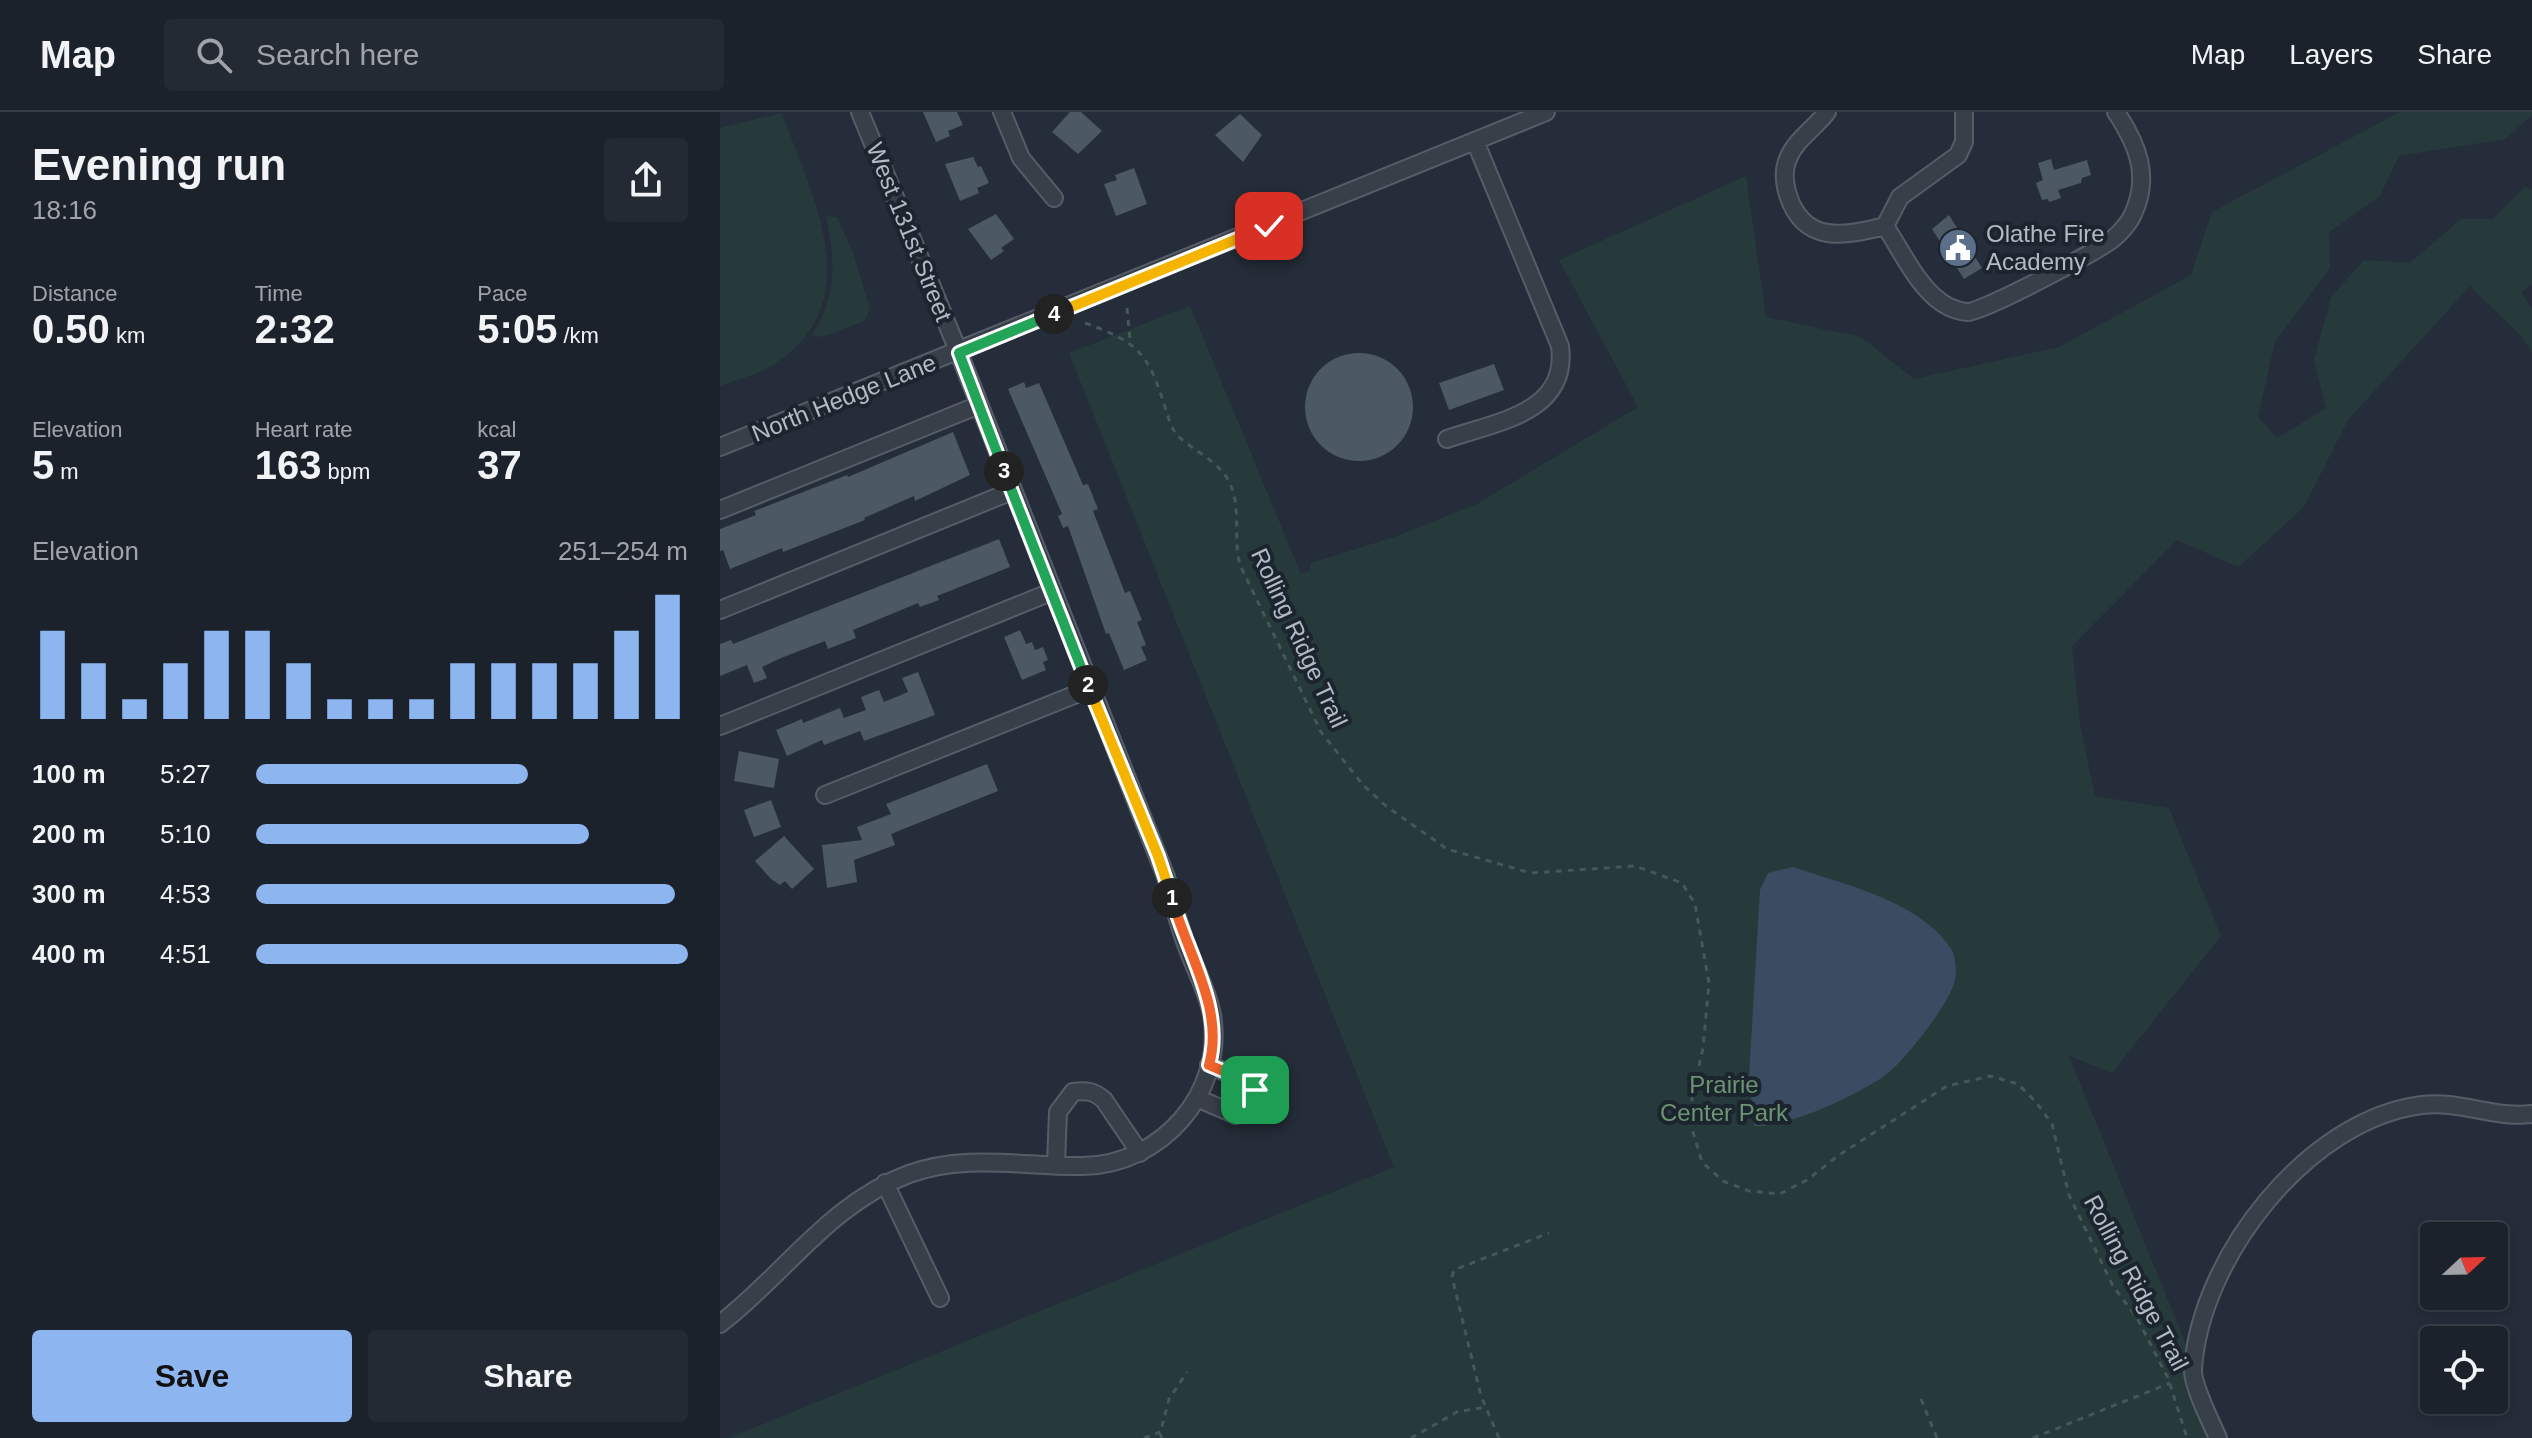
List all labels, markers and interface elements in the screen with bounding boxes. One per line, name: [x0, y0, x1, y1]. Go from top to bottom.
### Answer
search box: [164, 19, 724, 91]
icon: search: [192, 33, 236, 77]
text: Map: [40, 34, 116, 76]
text: Search here: [256, 38, 419, 71]
text: Map: [2191, 39, 2245, 70]
text: Layers: [2289, 39, 2373, 70]
text: Share: [2417, 39, 2492, 70]
button: share: [604, 138, 688, 222]
street label: West 131st Street: [861, 139, 958, 325]
text: Evening run: [32, 140, 286, 189]
pin: [1235, 192, 1303, 260]
text: 18:16: [32, 195, 97, 225]
icon: check: [1247, 204, 1291, 248]
place label: Olathe Fire Academy: [1986, 220, 2105, 275]
public building icon: Olathe Fire Academy: [1937, 227, 1979, 269]
text: Distance: [32, 281, 118, 306]
text: Time: [255, 281, 303, 306]
text: Pace: [477, 281, 527, 306]
pin: 4: [1034, 294, 1074, 334]
text: 4: [1048, 301, 1060, 326]
text: 0.50: [32, 307, 110, 351]
text: 2:32: [255, 307, 335, 351]
text: 5:05: [477, 307, 557, 351]
text: km: [110, 323, 145, 348]
text: /km: [557, 323, 599, 348]
street label: North Hedge Lane: [748, 348, 940, 447]
text: Elevation: [32, 417, 123, 442]
text: Heart rate: [255, 417, 352, 442]
text: kcal: [477, 417, 516, 442]
text: 5: [32, 443, 54, 487]
text: 163: [255, 443, 321, 487]
text: 37: [477, 443, 522, 487]
pin: 3: [984, 451, 1024, 491]
text: 3: [998, 458, 1010, 483]
text: m: [54, 459, 79, 484]
text: bpm: [321, 459, 370, 484]
text: Elevation: [32, 536, 139, 566]
text: 251–254 m: [558, 536, 688, 566]
street label: Rolling Ridge Trail: [1246, 544, 1353, 732]
pin: 2: [1068, 665, 1108, 705]
text: 2: [1082, 672, 1094, 697]
text: 100 m: [32, 759, 106, 789]
text: 5:27: [160, 759, 211, 789]
text: 200 m: [32, 819, 106, 849]
text: 5:10: [160, 819, 211, 849]
pin: 1: [1152, 878, 1192, 918]
text: 300 m: [32, 879, 106, 909]
text: 4:53: [160, 879, 211, 909]
text: 1: [1166, 885, 1178, 910]
text: 400 m: [32, 939, 106, 969]
text: 4:51: [160, 939, 211, 969]
pin: [1221, 1056, 1289, 1124]
icon: arrive: [1233, 1068, 1277, 1112]
park label: Prairie Center Park: [1660, 1071, 1789, 1126]
street label: Rolling Ridge Trail: [2079, 1190, 2194, 1375]
north arrow: [2420, 1222, 2508, 1310]
map controls: [2420, 1222, 2508, 1414]
button: locate: [2420, 1326, 2508, 1414]
button: Save: [32, 1330, 352, 1422]
button: Share: [368, 1330, 688, 1422]

